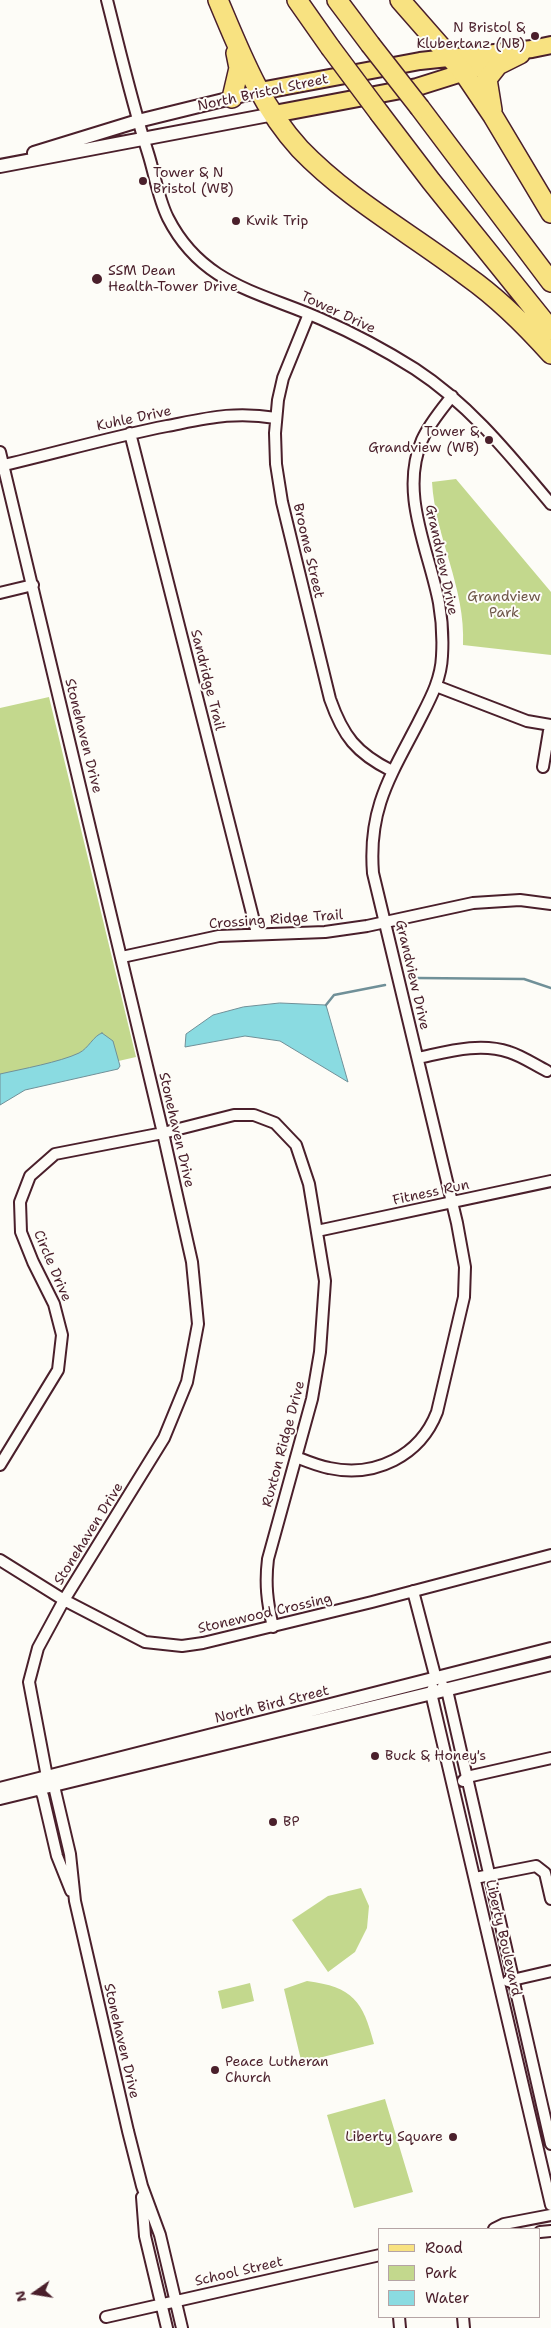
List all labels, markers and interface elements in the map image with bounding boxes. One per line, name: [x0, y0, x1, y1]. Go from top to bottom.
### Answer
place label: N Bristol & Klubertanz (NB): [416, 20, 525, 52]
marker: N Bristol & Klubertanz (NB): [529, 30, 541, 42]
street label: North Bristol Street: [196, 71, 330, 115]
place label: Tower & N Bristol (WB): [153, 165, 234, 198]
marker: Tower & N Bristol (WB): [137, 175, 149, 187]
place label: Kwik Trip: [246, 213, 308, 229]
marker: Kwik Trip: [230, 215, 242, 227]
place label: SSM Dean Health-Tower Drive: [108, 263, 238, 296]
marker: SSM Dean Health-Tower Drive: [90, 272, 104, 286]
street label: Tower Drive: [298, 288, 378, 338]
street label: Kuhle Drive: [95, 403, 173, 435]
place label: Tower & Grandview (WB): [368, 424, 479, 457]
marker: Tower & Grandview (WB): [483, 434, 495, 446]
street label: Broome Street: [289, 502, 327, 600]
street label: Grandview Drive: [421, 503, 461, 617]
park label: Grandview Park: [467, 589, 541, 622]
street label: Sandridge Trail: [186, 628, 228, 732]
street label: Stonehaven Drive: [61, 677, 105, 795]
street label: Crossing Ridge Trail: [208, 907, 344, 933]
street label: Grandview Drive: [391, 918, 433, 1032]
street label: Stonehaven Drive: [155, 1071, 197, 1189]
street label: Fitness Run: [391, 1177, 471, 1209]
street label: Circle Drive: [29, 1228, 75, 1304]
street label: Ruxton Ridge Drive: [259, 1379, 309, 1509]
street label: Stonehaven Drive: [51, 1480, 127, 1588]
street label: Stonewood Crossing: [196, 1590, 334, 1638]
street label: North Bird Street: [213, 1683, 331, 1727]
place label: Buck & Honey's: [385, 1748, 486, 1764]
marker: Buck & Honey's: [369, 1750, 381, 1762]
place label: BP: [283, 1814, 300, 1830]
marker: BP: [267, 1816, 279, 1828]
street label: Liberty Boulevard: [481, 1878, 525, 1998]
street label: Stonehaven Drive: [100, 1982, 142, 2100]
place label: Peace Lutheran Church: [225, 2054, 329, 2086]
marker: Peace Lutheran Church: [209, 2064, 221, 2076]
place label: Liberty Square: [345, 2129, 443, 2145]
marker: Liberty Square: [447, 2131, 459, 2143]
legend: [378, 2228, 541, 2318]
text: Road: [425, 2238, 463, 2258]
street label: School Street: [193, 2254, 285, 2290]
text: Park: [425, 2263, 457, 2283]
north arrow: [10, 2268, 60, 2318]
text: Water: [425, 2288, 469, 2308]
text: N: [10, 2289, 30, 2304]

